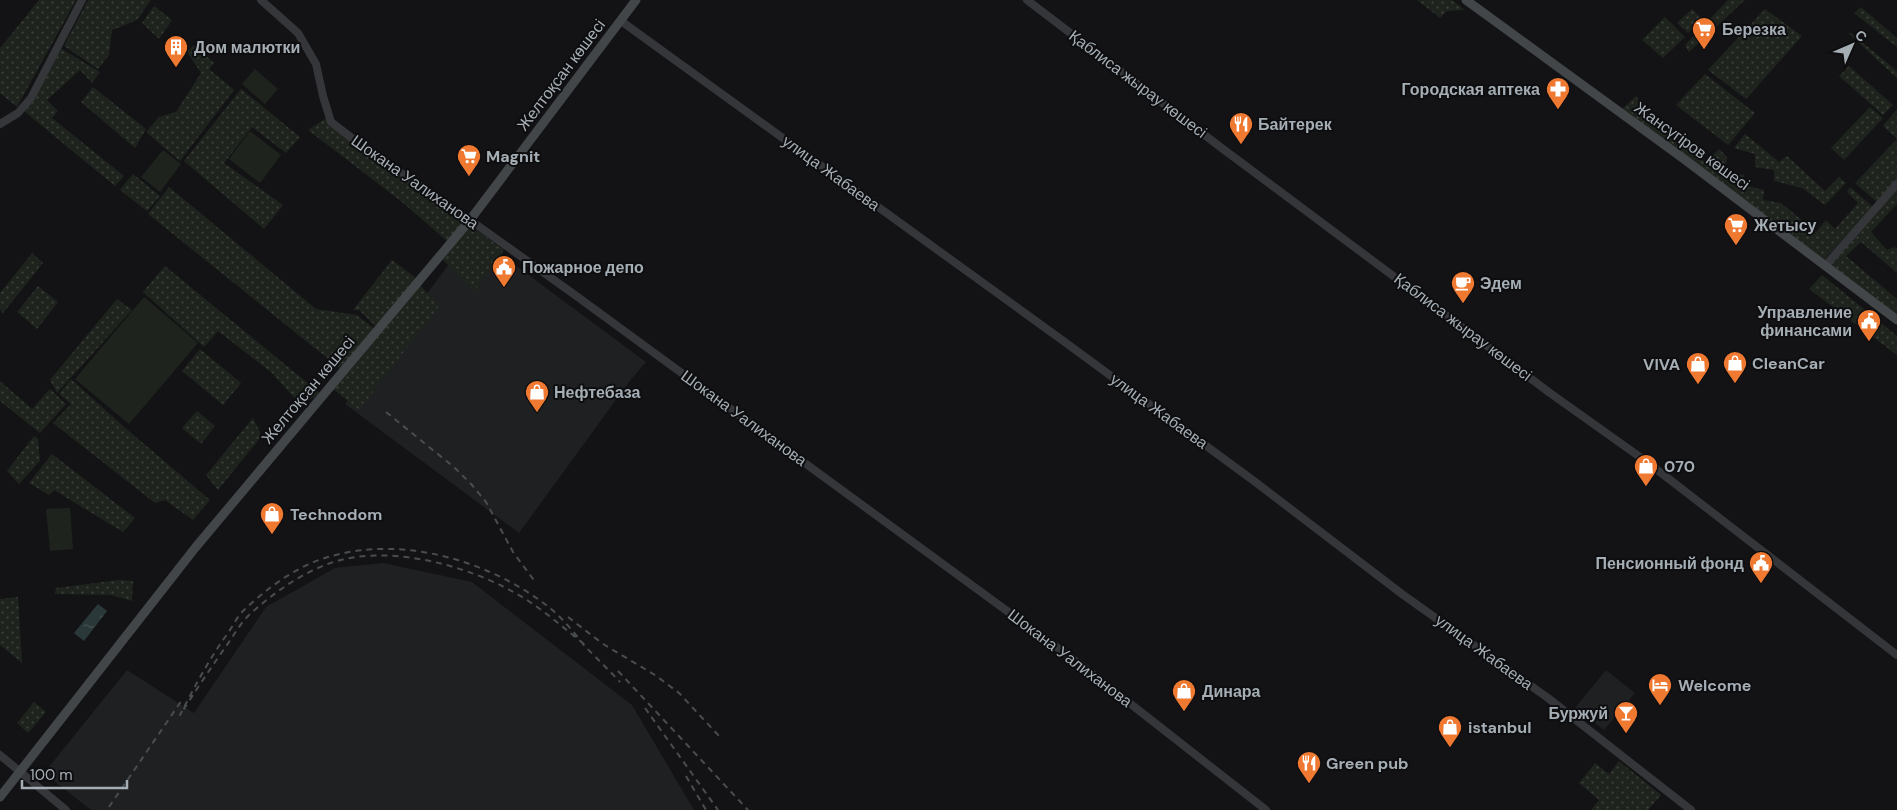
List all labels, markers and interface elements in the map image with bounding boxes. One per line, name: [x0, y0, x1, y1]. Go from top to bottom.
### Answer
street label: Желтоқсан көшесі: [512, 15, 610, 135]
supermarket icon: Березка: [1691, 16, 1717, 50]
place label: Березка: [1722, 19, 1786, 40]
north arrow: [1827, 20, 1877, 70]
street label: Қаблиса жырау көшесі: [1065, 25, 1211, 143]
text: С: [1851, 26, 1871, 46]
building icon: Дом малютки: [163, 34, 189, 68]
place label: Дом малютки: [194, 37, 300, 58]
pharmacy icon: Городская аптека: [1545, 76, 1571, 110]
place label: Городская аптека: [1402, 79, 1540, 100]
street label: Жансүгіров көшесі: [1630, 97, 1754, 195]
restaurant icon: Байтерек: [1228, 111, 1254, 145]
place label: Байтерек: [1258, 114, 1333, 135]
street label: Шокана Уалиханова: [347, 130, 483, 234]
street label: улица Жабаева: [778, 130, 884, 216]
supermarket icon: Magnit: [456, 143, 482, 177]
place label: Magnit: [486, 146, 540, 167]
supermarket icon: Жетысу: [1723, 212, 1749, 246]
place label: Жетысу: [1753, 215, 1817, 236]
public building icon: Пожарное депо: [491, 254, 517, 288]
place label: Пожарное депо: [522, 257, 644, 278]
street label: Қаблиса жырау көшесі: [1390, 268, 1536, 386]
cafe icon: Эдем: [1450, 270, 1476, 304]
place label: Эдем: [1480, 273, 1522, 294]
place label: Управление финансами: [1757, 302, 1852, 341]
public building icon: Управление финансами: [1856, 308, 1882, 342]
street label: Желтоқсан көшесі: [257, 332, 359, 448]
shop icon: CleanCar: [1722, 350, 1748, 384]
shop icon: VIVA: [1685, 351, 1711, 385]
place label: CleanCar: [1752, 353, 1825, 374]
place label: VIVA: [1643, 354, 1680, 375]
street label: Шокана Уалиханова: [677, 365, 811, 471]
street label: улица Жабаева: [1106, 368, 1212, 454]
shop icon: Нефтебаза: [524, 379, 550, 413]
place label: Нефтебаза: [554, 382, 640, 403]
shop icon: 070: [1633, 453, 1659, 487]
place label: 070: [1664, 456, 1695, 477]
shop icon: Technodom: [259, 501, 285, 535]
place label: Technodom: [290, 504, 382, 525]
public building icon: Пенсионный фонд: [1748, 550, 1774, 584]
place label: Пенсионный фонд: [1595, 553, 1744, 574]
street label: Шокана Уалиханова: [1003, 604, 1137, 712]
street label: улица Жабаева: [1431, 609, 1537, 695]
hotel icon: Welcome: [1647, 672, 1673, 706]
place label: Welcome: [1678, 675, 1752, 696]
shop icon: Динара: [1171, 678, 1197, 712]
place label: Динара: [1202, 681, 1261, 702]
bar icon: Буржуй: [1613, 700, 1639, 734]
place label: Буржуй: [1548, 703, 1608, 724]
shop icon: istanbul: [1437, 714, 1463, 748]
place label: istanbul: [1468, 717, 1531, 738]
restaurant icon: Green pub: [1296, 750, 1322, 784]
place label: Green pub: [1326, 753, 1409, 774]
scale bar: [22, 758, 128, 790]
text: 100 m: [30, 765, 73, 785]

